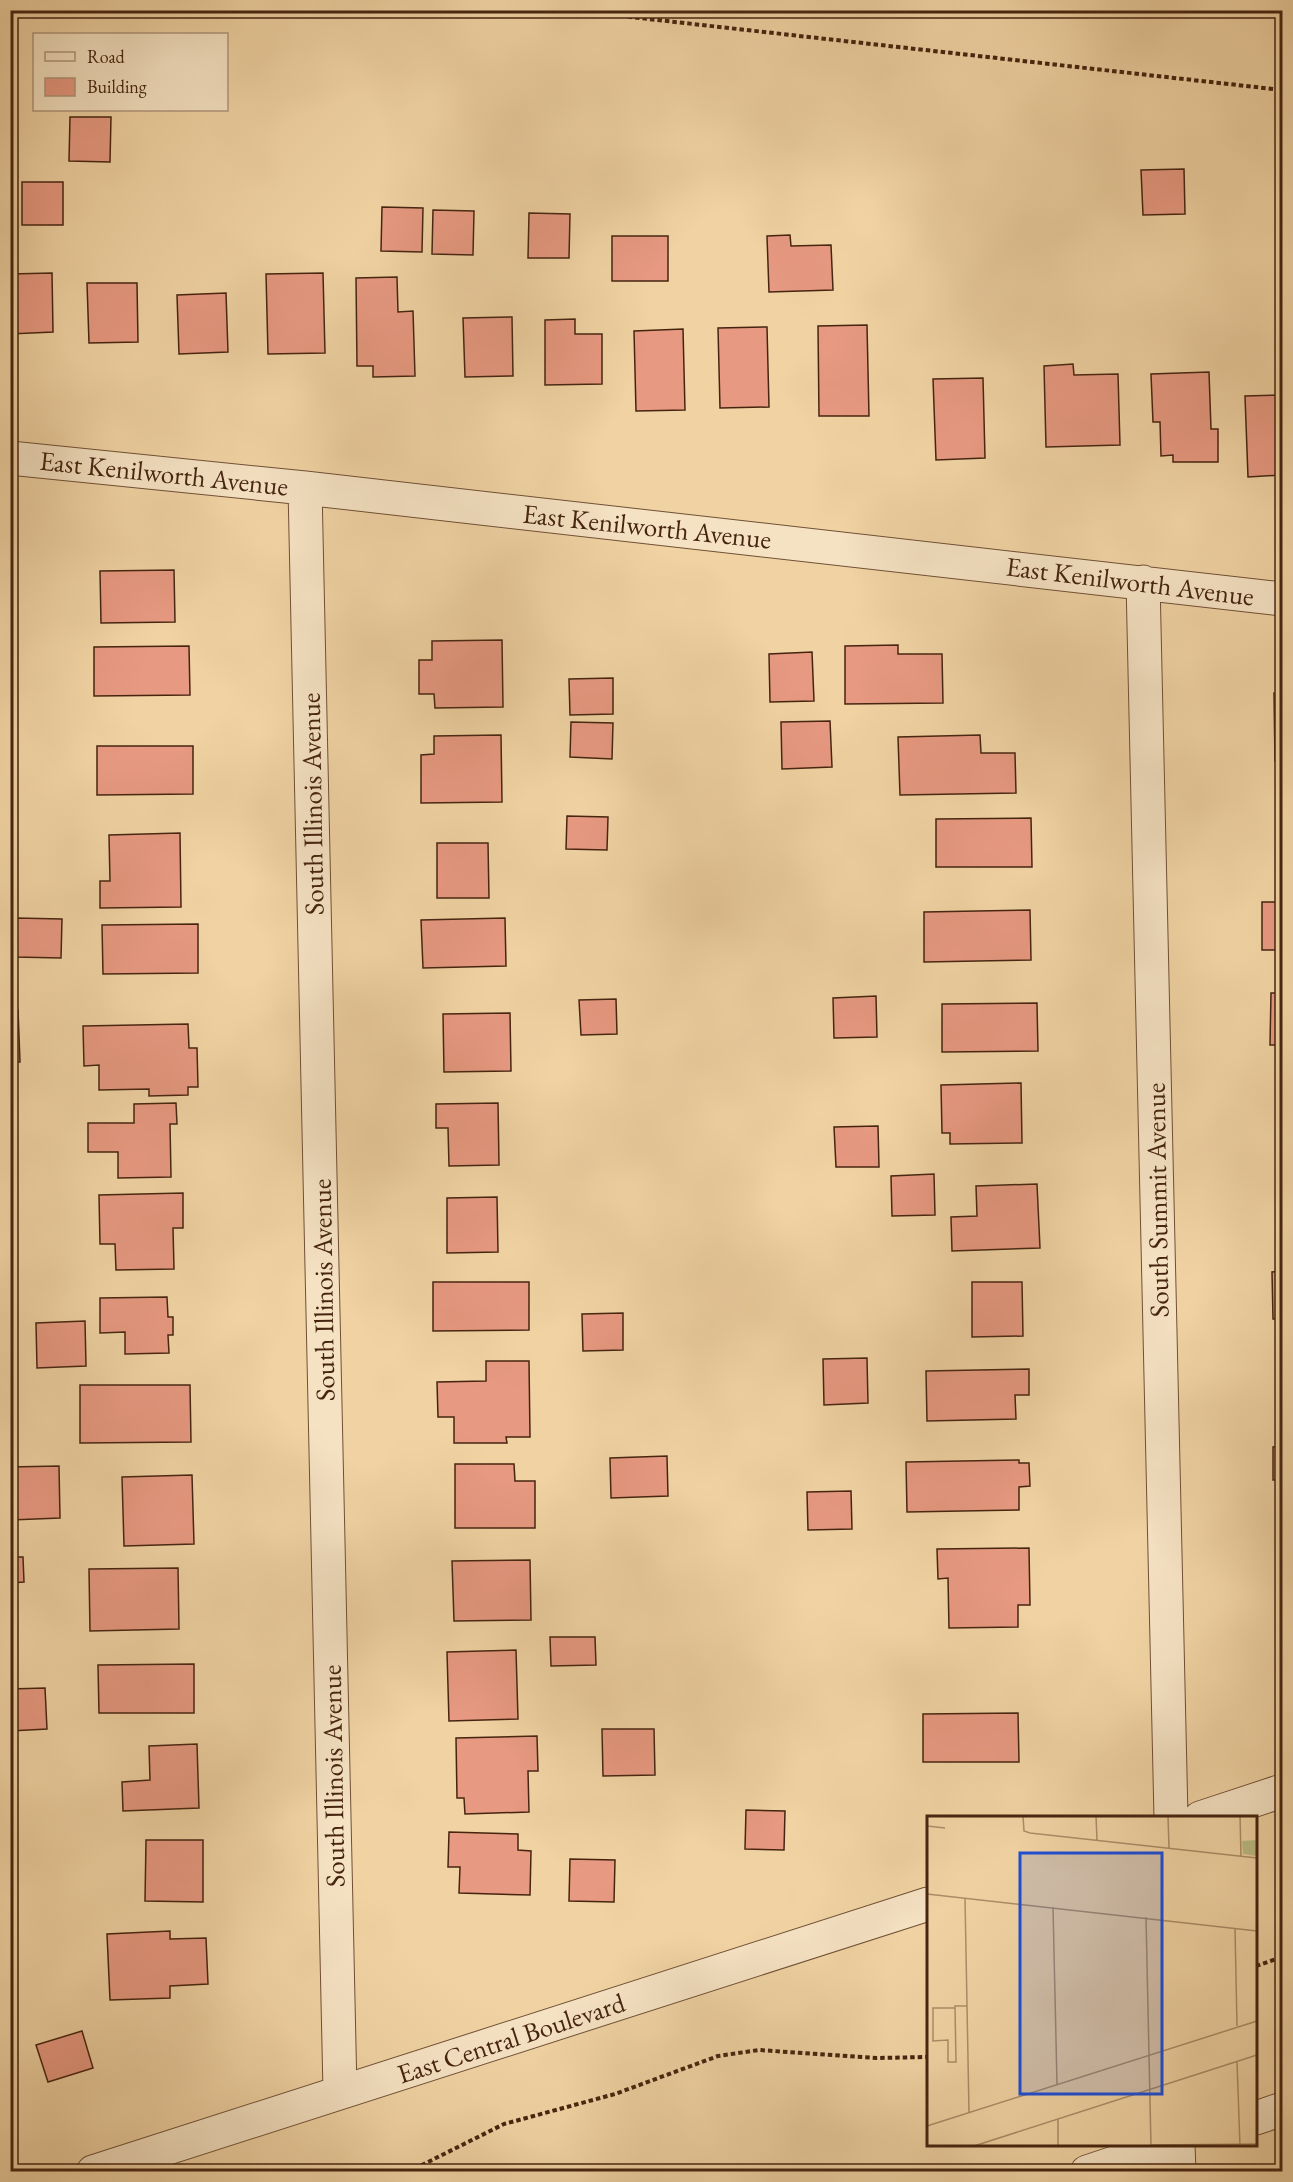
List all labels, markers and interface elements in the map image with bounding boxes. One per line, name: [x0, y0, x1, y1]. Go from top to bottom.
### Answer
legend: [33, 33, 228, 111]
text: Road: [87, 45, 126, 68]
text: Building: [87, 75, 147, 98]
street label: East Kenilworth Avenue: [38, 443, 290, 503]
street label: East Kenilworth Avenue: [521, 496, 773, 556]
street label: East Kenilworth Avenue: [1004, 548, 1256, 614]
street label: South Illinois Avenue: [293, 692, 331, 916]
street label: South Summit Avenue: [1137, 1082, 1177, 1318]
street label: South Illinois Avenue: [304, 1178, 342, 1402]
street label: South Illinois Avenue: [314, 1664, 352, 1888]
inset map: [927, 1816, 1257, 2146]
street label: East Central Boulevard: [393, 1985, 630, 2091]

